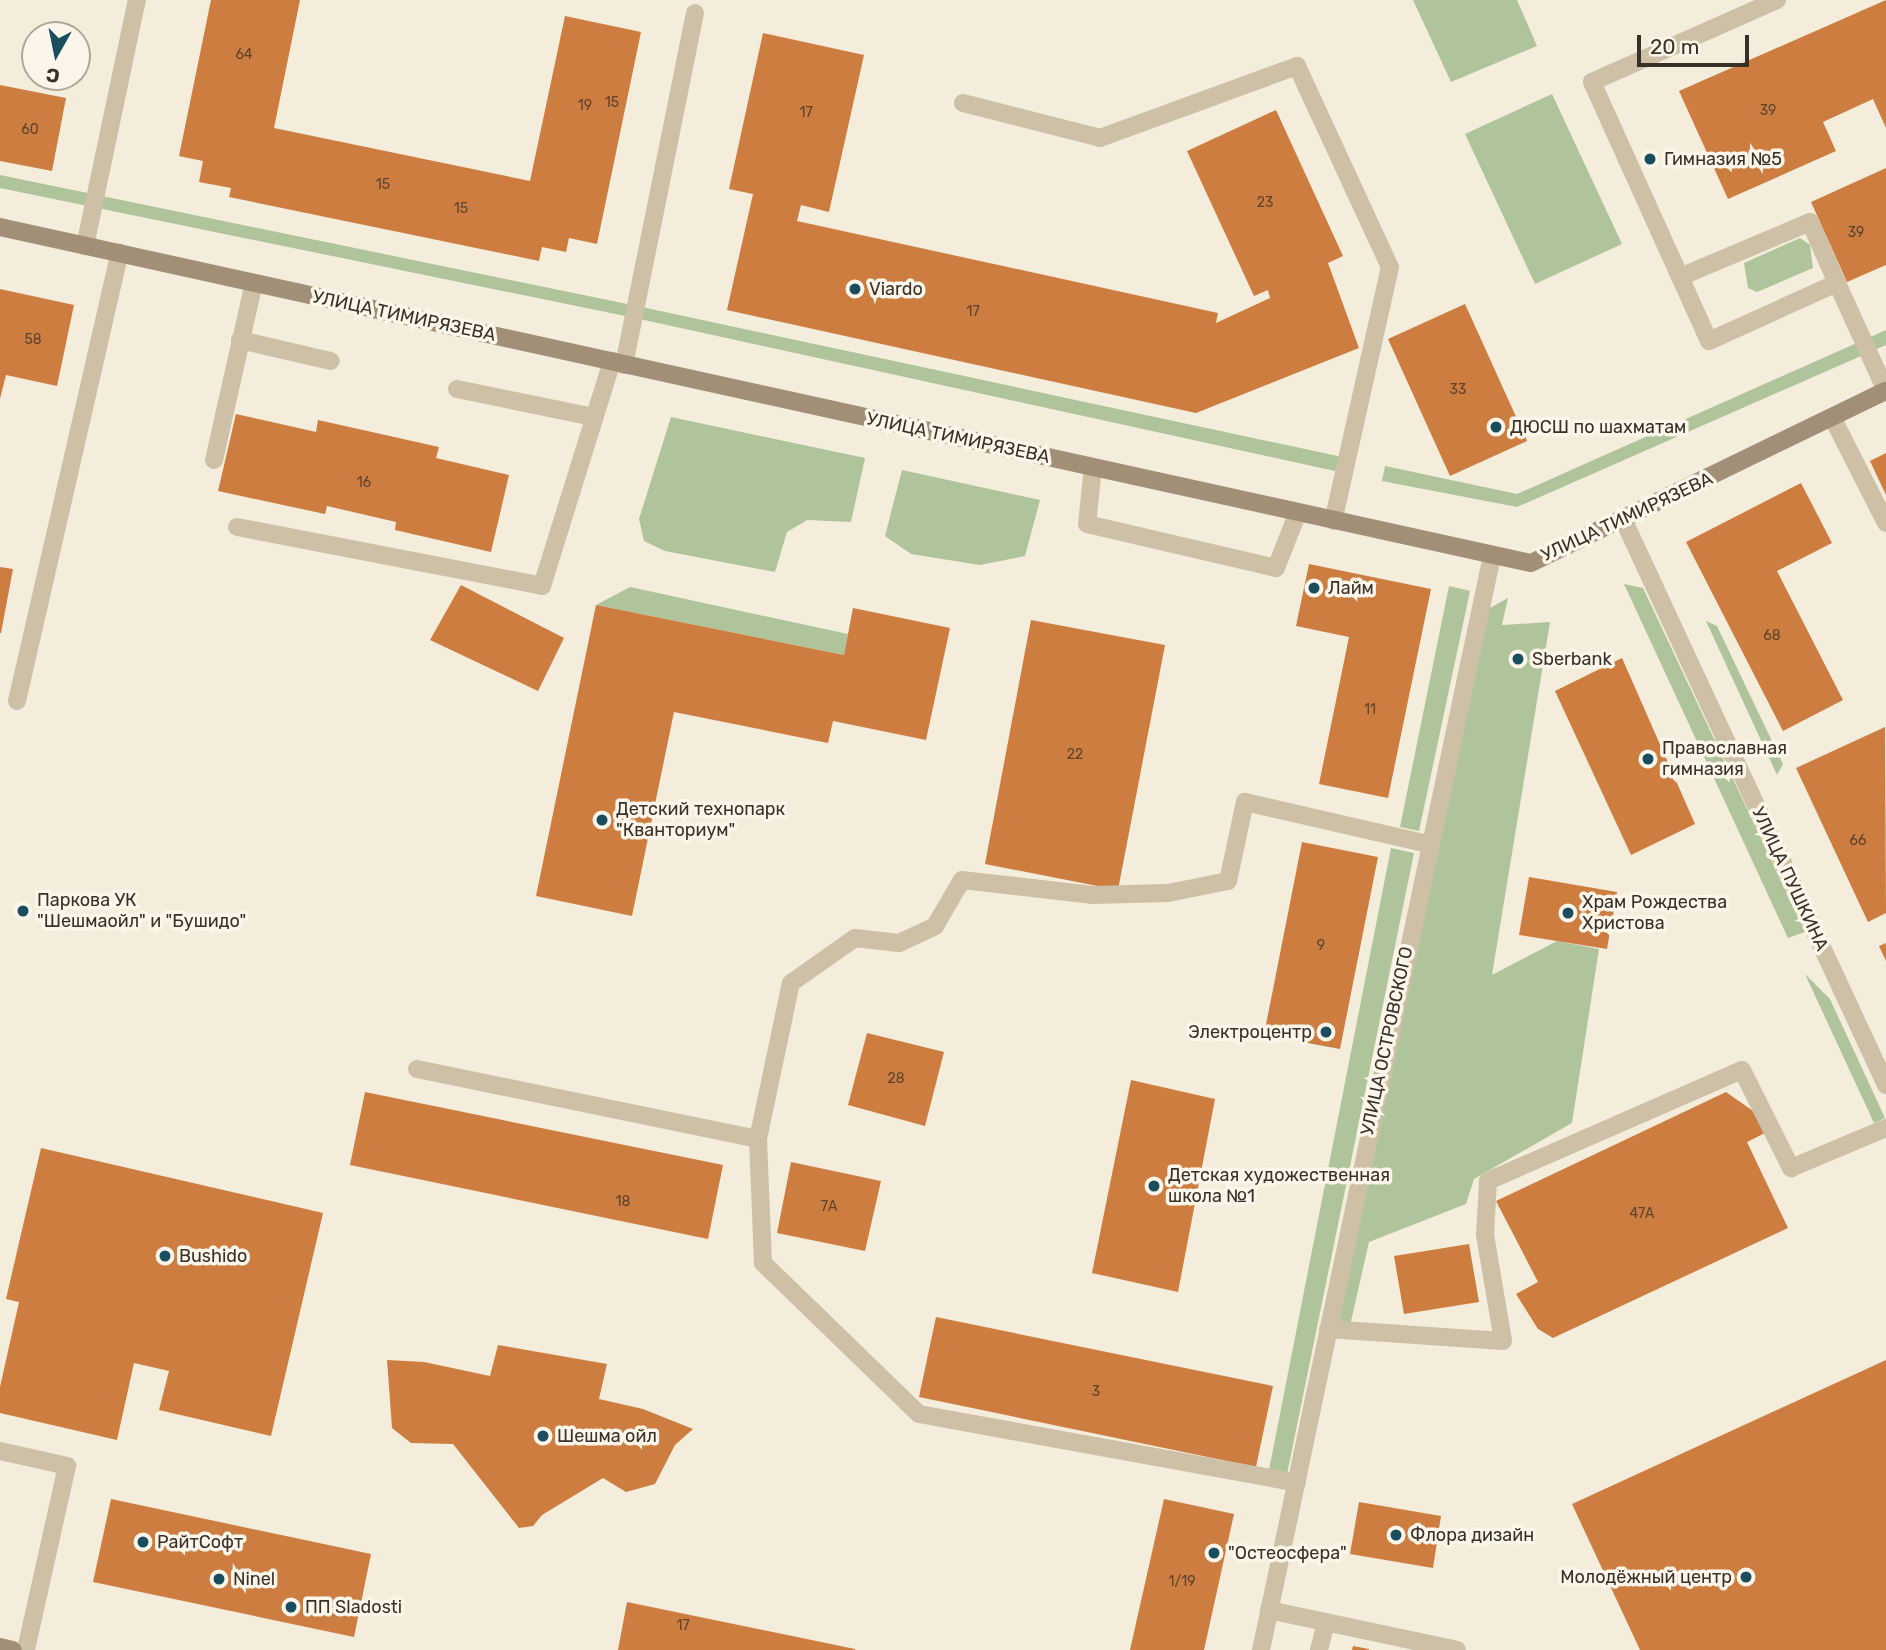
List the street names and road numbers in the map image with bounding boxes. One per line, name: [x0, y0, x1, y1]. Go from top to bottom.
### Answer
street label: УЛИЦА ТИМИРЯЗЕВА: [310, 286, 498, 346]
street label: УЛИЦА ТИМИРЯЗЕВА: [864, 408, 1052, 468]
street label: УЛИЦА ТИМИРЯЗЕВА: [1538, 468, 1716, 566]
street label: УЛИЦА ПУШКИНА: [1747, 804, 1833, 954]
street label: УЛИЦА ОСТРОВСКОГО: [1356, 945, 1418, 1137]

